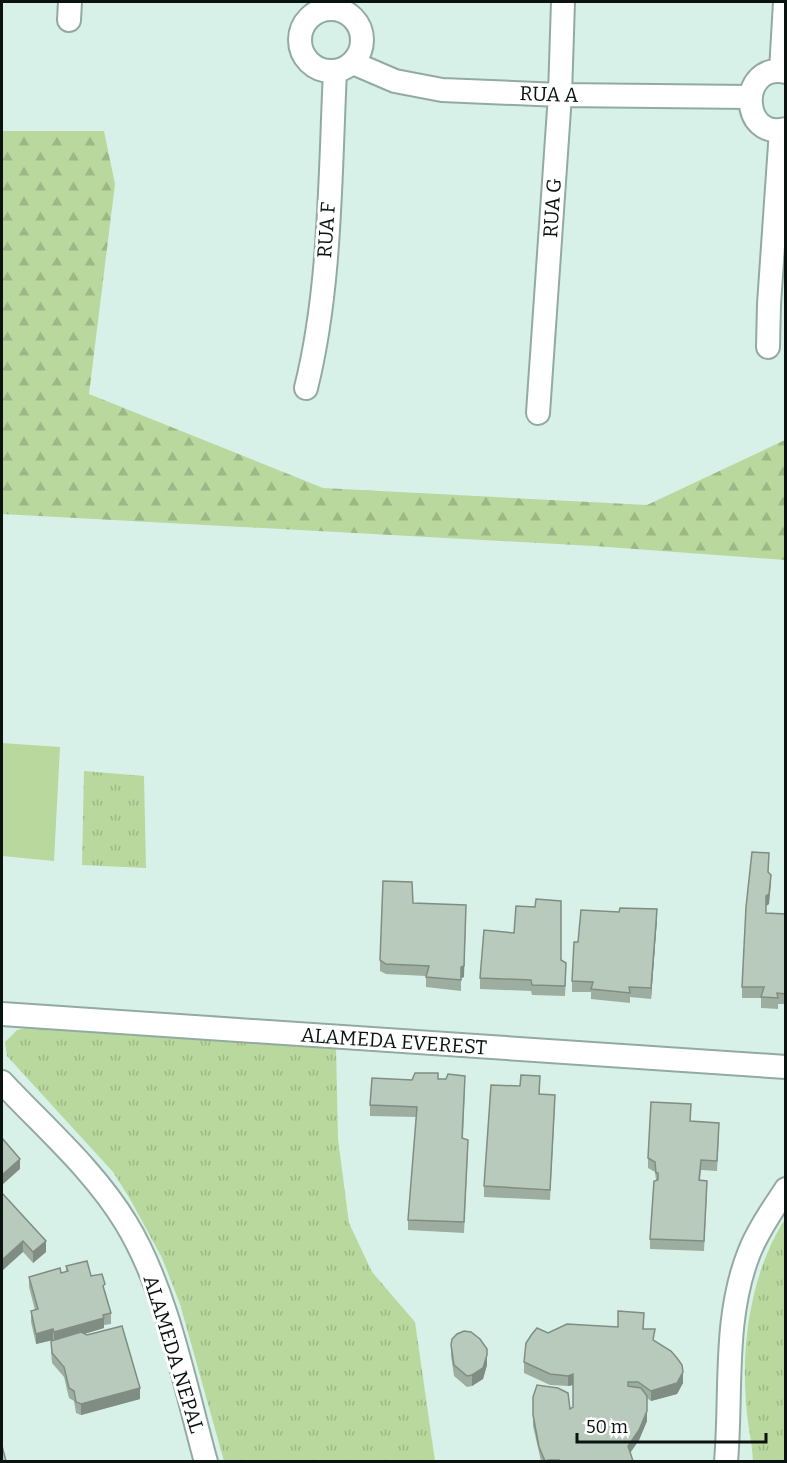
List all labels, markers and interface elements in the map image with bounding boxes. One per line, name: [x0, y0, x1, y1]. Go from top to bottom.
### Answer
street label: RUA A: [519, 81, 580, 107]
street label: RUA G: [538, 177, 566, 239]
street label: RUA F: [312, 201, 340, 259]
street label: ALAMEDA EVEREST: [300, 1023, 488, 1059]
street label: ALAMEDA NEPAL: [139, 1272, 209, 1436]
scale bar: [577, 1406, 766, 1444]
text: 50 m: [586, 1416, 628, 1438]

